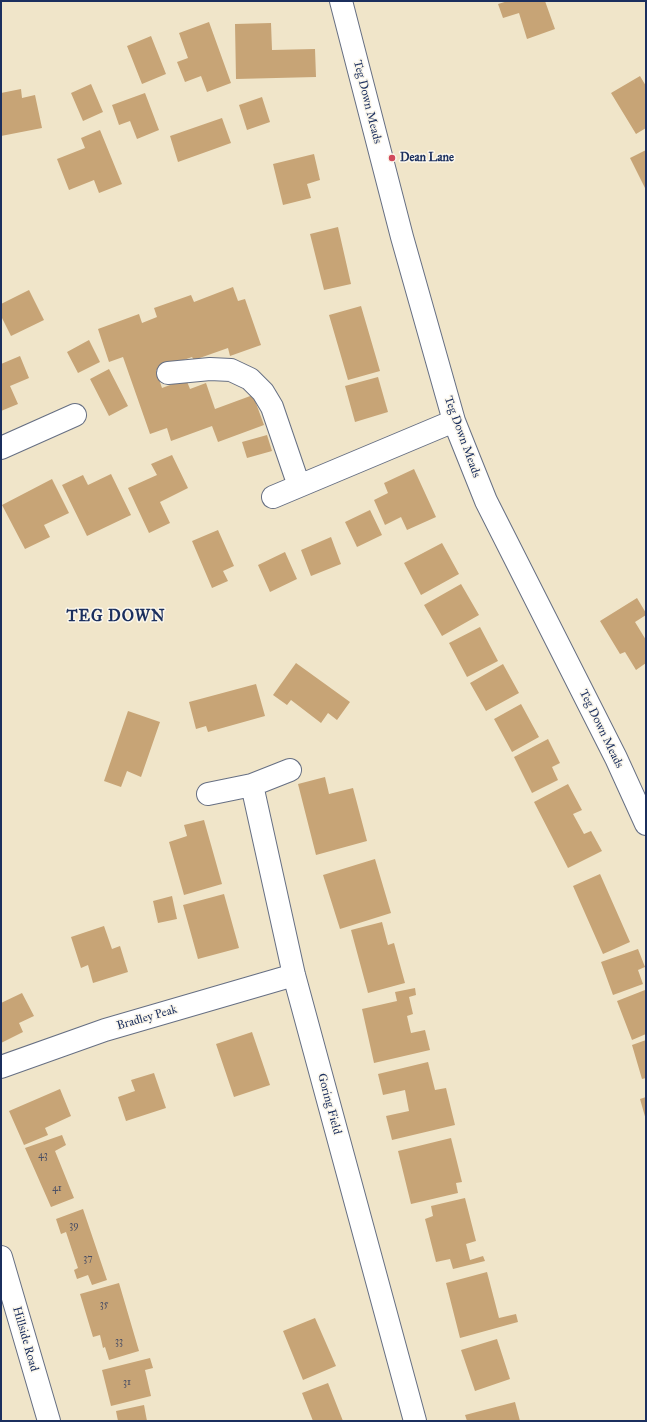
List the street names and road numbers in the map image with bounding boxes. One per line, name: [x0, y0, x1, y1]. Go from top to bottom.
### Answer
street label: Teg Down Meads: [350, 59, 384, 145]
street label: Teg Down Meads: [441, 394, 483, 480]
street label: Teg Down Meads: [576, 687, 626, 771]
street label: Bradley Peak: [115, 1003, 179, 1033]
street label: Goring Field: [314, 1072, 344, 1136]
street label: Hillside Road: [9, 1305, 41, 1373]

